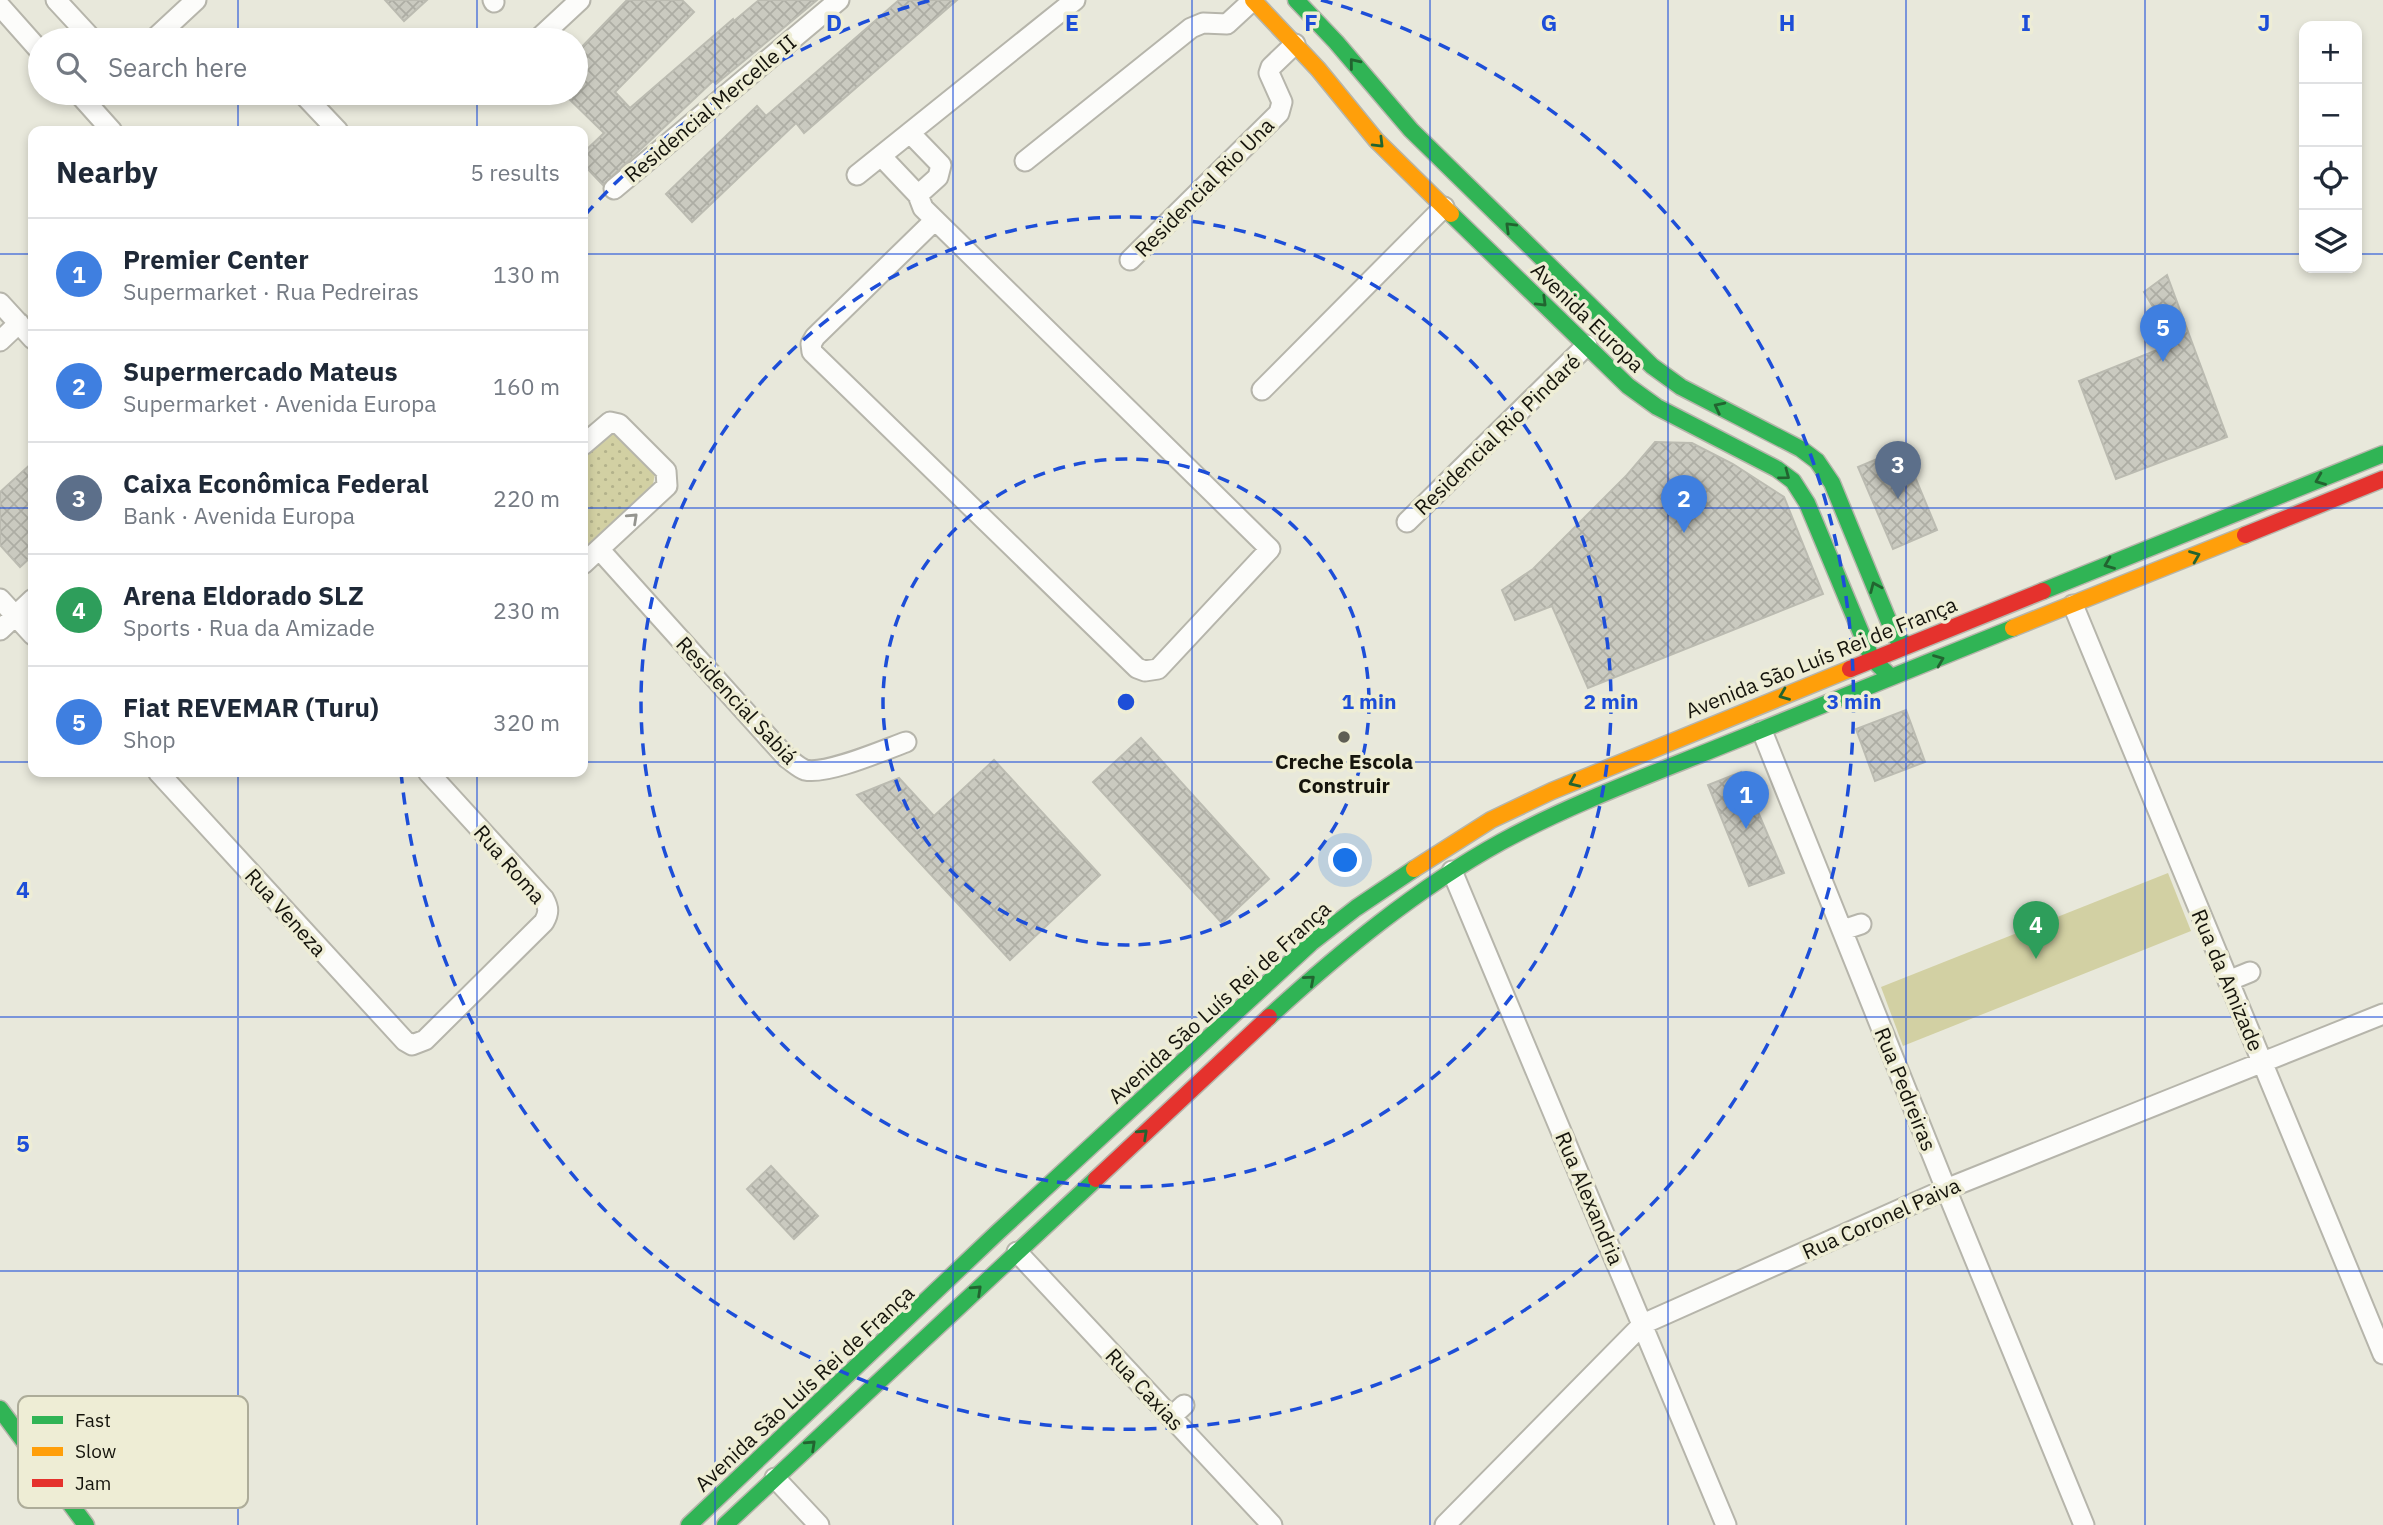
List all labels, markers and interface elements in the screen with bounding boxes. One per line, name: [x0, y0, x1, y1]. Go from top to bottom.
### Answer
text: D: [826, 7, 842, 37]
text: E: [1065, 7, 1079, 37]
text: F: [1304, 7, 1318, 37]
text: G: [1541, 7, 1557, 37]
text: H: [1779, 7, 1795, 37]
text: I: [2021, 7, 2031, 37]
text: J: [2258, 7, 2270, 37]
map controls: [2299, 21, 2362, 273]
button: +: [2299, 21, 2362, 84]
search box: [28, 28, 588, 105]
street label: Residencial Mercelle II: [618, 28, 802, 188]
icon: search: [52, 48, 90, 86]
text: Search here: [108, 50, 247, 84]
one-way arrow: [1350, 58, 1362, 71]
button: −: [2299, 84, 2362, 147]
street label: Residencial Rio Una: [1128, 111, 1280, 263]
one-way arrow: [1371, 135, 1383, 147]
button: locate: [2299, 147, 2362, 210]
text: Nearby: [56, 152, 158, 191]
text: 5 results: [470, 157, 560, 187]
button: layers: [2299, 210, 2362, 273]
one-way arrow: [1506, 223, 1519, 236]
text: Premier Center: [123, 242, 309, 276]
street label: Avenida Europa: [1525, 256, 1651, 378]
text: 1: [72, 259, 86, 289]
text: 130 m: [493, 259, 560, 289]
text: Supermarket · Rua Pedreiras: [123, 276, 419, 306]
one-way arrow: [1534, 293, 1547, 306]
pin: 5: [2140, 304, 2186, 362]
street label: Residencial Rio Pindaré: [1408, 347, 1586, 521]
text: Supermercado Mateus: [123, 354, 398, 388]
text: 2: [72, 371, 86, 401]
text: 160 m: [493, 371, 560, 401]
text: Supermarket · Avenida Europa: [123, 388, 437, 418]
one-way arrow: [1714, 401, 1726, 415]
pin: 3: [1875, 441, 1921, 499]
text: Caixa Econômica Federal: [123, 466, 429, 500]
one-way arrow: [1777, 467, 1789, 479]
one-way arrow: [2314, 471, 2326, 485]
pin: 2: [1661, 475, 1707, 533]
text: 3: [72, 483, 86, 513]
text: 220 m: [493, 483, 560, 513]
text: Bank · Avenida Europa: [123, 500, 355, 530]
one-way arrow: [625, 513, 638, 526]
one-way arrow: [2188, 550, 2200, 564]
one-way arrow: [2103, 556, 2115, 570]
text: Arena Eldorado SLZ: [123, 578, 364, 612]
one-way arrow: [1869, 582, 1883, 595]
street label: Avenida São Luís Rei de França: [1681, 590, 1961, 724]
text: 4: [72, 595, 86, 625]
text: 230 m: [493, 595, 560, 625]
text: Sports · Rua da Amizade: [123, 612, 375, 642]
street label: Residencial Sabiá: [670, 630, 804, 770]
one-way arrow: [1932, 654, 1944, 668]
one-way arrow: [1778, 686, 1790, 700]
text: 1 min: [1342, 687, 1396, 715]
text: 2 min: [1584, 687, 1638, 715]
text: 3 min: [1827, 687, 1881, 715]
text: Fiat REVEMAR (Turu): [123, 690, 379, 724]
centre of rings: [1114, 690, 1138, 714]
text: 5: [72, 707, 86, 737]
text: 320 m: [493, 707, 560, 737]
text: Shop: [123, 724, 176, 754]
marker: Creche Escola Construir: [1336, 729, 1352, 745]
place label: Creche Escola Construir: [1275, 747, 1413, 799]
pin: 1: [1723, 771, 1769, 829]
one-way arrow: [1568, 774, 1581, 788]
street label: Rua Roma: [468, 819, 552, 909]
your location: [1328, 843, 1362, 877]
street label: Rua Veneza: [239, 862, 333, 962]
text: 4: [16, 874, 30, 904]
street label: Avenida São Luís Rei de França: [1102, 894, 1336, 1110]
pin: 4: [2013, 901, 2059, 959]
street label: Rua da Amizade: [2185, 905, 2271, 1055]
one-way arrow: [1302, 976, 1315, 988]
street label: Rua Pedreiras: [1868, 1023, 1944, 1155]
street label: Rua Alexandria: [1549, 1127, 1631, 1269]
text: 5: [16, 1128, 30, 1158]
one-way arrow: [1135, 1129, 1148, 1142]
street label: Rua Coronel Paiva: [1798, 1171, 1964, 1265]
street label: Avenida São Luís Rei de França: [688, 1279, 920, 1497]
one-way arrow: [969, 1285, 982, 1298]
street label: Rua Caxias: [1100, 1342, 1190, 1436]
legend: [18, 1396, 248, 1508]
text: Fast: [75, 1408, 111, 1432]
text: Slow: [75, 1439, 116, 1463]
one-way arrow: [803, 1441, 816, 1453]
text: Jam: [75, 1471, 111, 1495]

